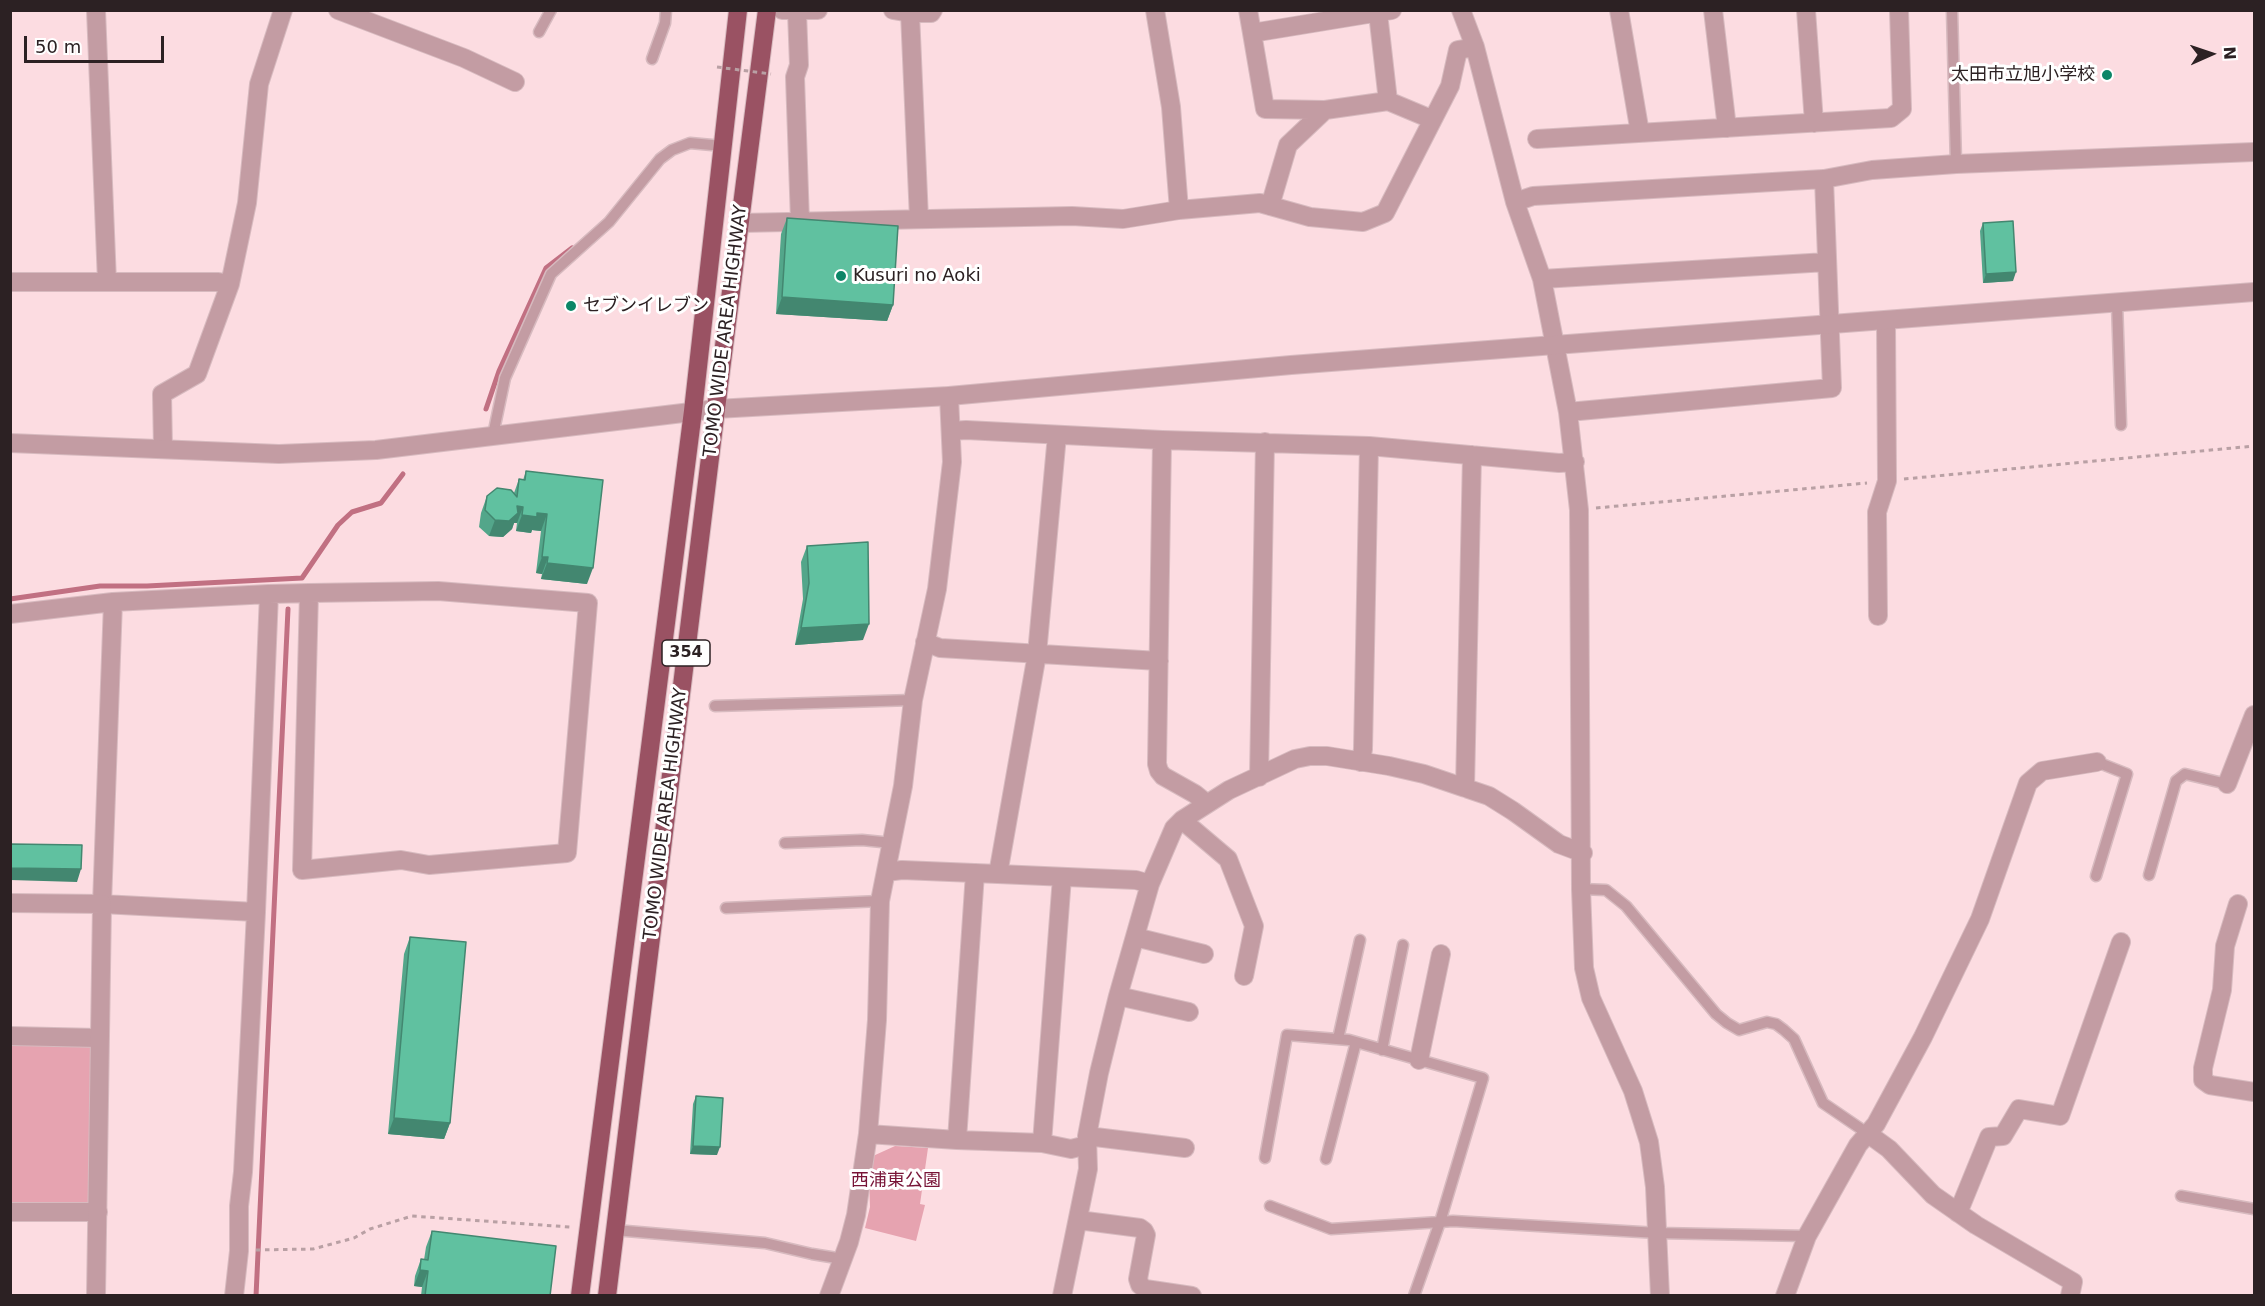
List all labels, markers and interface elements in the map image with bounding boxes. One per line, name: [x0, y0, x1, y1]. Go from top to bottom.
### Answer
scale bar: [27, 24, 166, 62]
north arrow: [2181, 24, 2241, 84]
text: 50 m: [35, 36, 81, 57]
text: N: [2220, 46, 2239, 60]
place label: 太田市立旭小学校: [1951, 64, 2095, 86]
marker: 太田市立旭小学校: [2100, 68, 2114, 82]
street label: TOMO WIDE AREA HIGHWAY: [700, 204, 752, 458]
place label: Kusuri no Aoki: [853, 265, 981, 287]
marker: Kusuri no Aoki: [834, 269, 848, 283]
place label: セブンイレブン: [583, 295, 709, 317]
marker: セブンイレブン: [564, 299, 578, 313]
road number: 354: [662, 640, 710, 666]
street label: TOMO WIDE AREA HIGHWAY: [640, 687, 692, 941]
park label: 西浦東公園: [851, 1170, 941, 1192]

